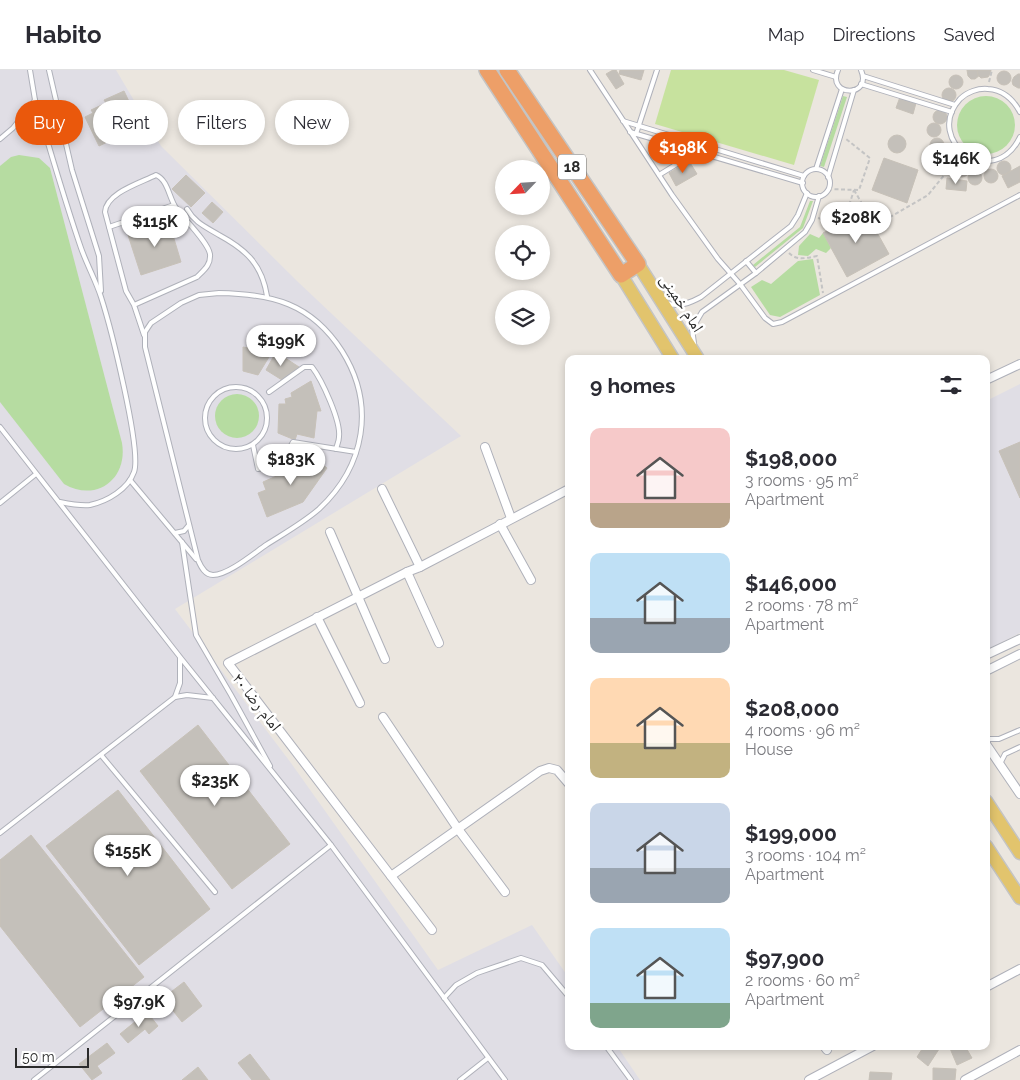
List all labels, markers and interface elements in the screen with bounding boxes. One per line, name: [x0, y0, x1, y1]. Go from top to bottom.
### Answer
text: Habito: [25, 20, 101, 49]
text: Map: [768, 24, 804, 45]
text: Directions: [832, 24, 916, 45]
text: Saved: [944, 24, 995, 45]
chip: Buy: [15, 100, 83, 145]
chip: Rent: [93, 100, 168, 145]
chip: Filters: [178, 100, 265, 145]
chip: New: [275, 100, 349, 145]
pin: $198K: [648, 132, 718, 174]
text: $198K: [659, 138, 707, 157]
pin: $146K: [921, 142, 991, 185]
text: $146K: [932, 149, 980, 168]
road number: 18: [558, 154, 586, 180]
north arrow: [495, 160, 550, 215]
map controls: [495, 160, 550, 345]
pin: $208K: [821, 202, 891, 244]
pin: $115K: [120, 206, 190, 248]
text: $208K: [831, 208, 881, 227]
text: $115K: [132, 212, 178, 231]
button: locate: [495, 225, 550, 280]
street label: امام خمینی: [655, 270, 708, 336]
button: layers: [495, 290, 550, 345]
pin: $199K: [246, 324, 316, 367]
text: $199K: [257, 331, 305, 350]
icon: filters: [937, 371, 965, 399]
text: 9 homes: [590, 373, 675, 398]
pin: $183K: [256, 444, 326, 486]
text: $198,000: [745, 446, 837, 471]
icon: home: [630, 448, 690, 508]
text: $183K: [267, 450, 315, 469]
text: 3 rooms · 95 m²: [745, 471, 859, 490]
text: Apartment: [745, 490, 824, 509]
text: $146,000: [745, 571, 837, 596]
icon: home: [630, 573, 690, 633]
text: 2 rooms · 78 m²: [745, 596, 858, 615]
text: Apartment: [745, 615, 824, 634]
street label: امام رضا ۲۰: [228, 669, 286, 735]
text: $208,000: [745, 696, 839, 721]
icon: home: [630, 698, 690, 758]
text: 4 rooms · 96 m²: [745, 721, 860, 740]
text: House: [745, 740, 793, 759]
pin: $235K: [180, 764, 250, 807]
text: $235K: [191, 771, 239, 790]
text: $199,000: [745, 821, 837, 846]
icon: home: [630, 823, 690, 883]
pin: $155K: [93, 834, 163, 877]
text: $155K: [105, 841, 151, 860]
text: 3 rooms · 104 m²: [745, 846, 866, 865]
text: Apartment: [745, 865, 824, 884]
text: $97,900: [745, 946, 824, 971]
icon: home: [630, 948, 690, 1008]
text: 2 rooms · 60 m²: [745, 971, 860, 990]
pin: $97.9K: [98, 986, 180, 1028]
text: Apartment: [745, 990, 824, 1009]
text: $97.9K: [113, 992, 165, 1011]
scale bar: [15, 1045, 89, 1068]
text: 50 m: [22, 1049, 55, 1065]

